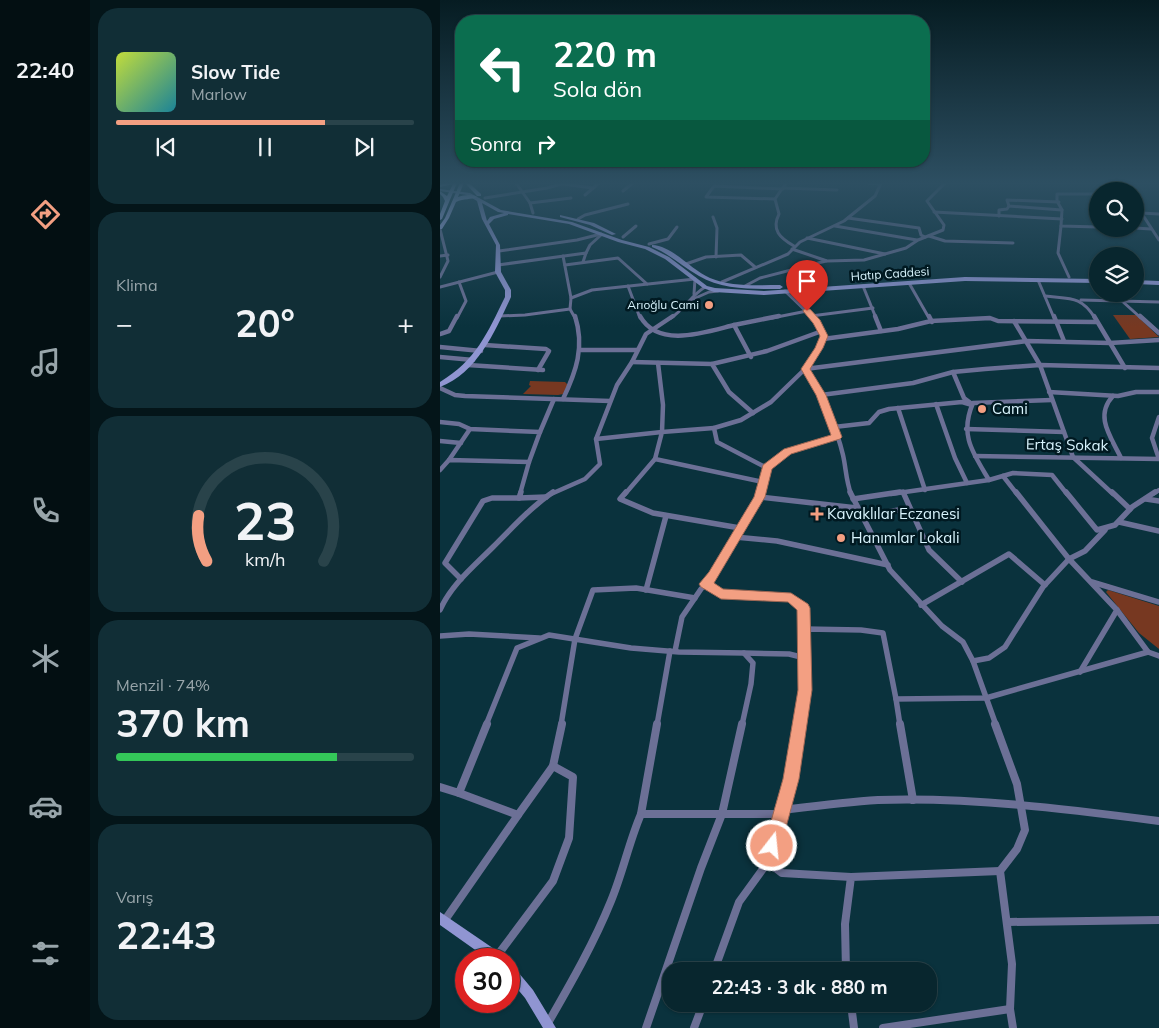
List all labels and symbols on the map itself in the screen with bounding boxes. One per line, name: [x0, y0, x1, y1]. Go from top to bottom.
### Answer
pin: [786, 260, 828, 311]
street label: Hatıp Caddesi: [850, 263, 930, 284]
place label: Arıoğlu Cami: [627, 297, 699, 312]
marker: Arıoğlu Cami: [703, 299, 715, 311]
place label: Cami: [992, 399, 1028, 418]
marker: Cami: [976, 403, 988, 415]
street label: Ertaş Sokak: [1026, 434, 1109, 455]
place label: Kavaklılar Eczanesi: [827, 504, 960, 523]
marker: Kavaklılar Eczanesi: [811, 508, 823, 520]
place label: Hanımlar Lokali: [851, 528, 960, 547]
marker: Hanımlar Lokali: [835, 532, 847, 544]
position arrow: [745, 819, 797, 871]
speed limit sign: 30: [455, 948, 520, 1013]

